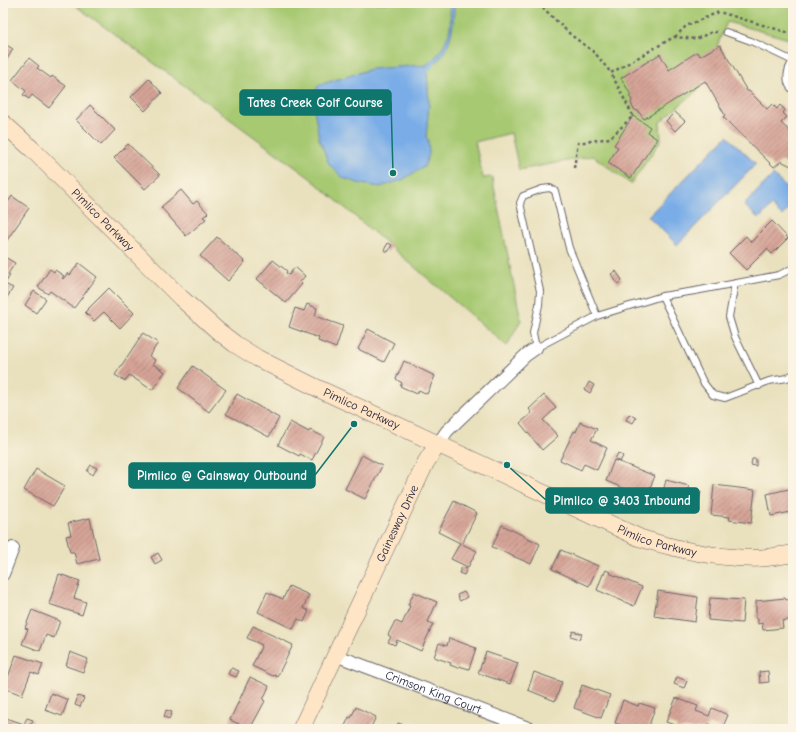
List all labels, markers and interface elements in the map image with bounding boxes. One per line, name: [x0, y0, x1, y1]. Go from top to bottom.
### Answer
callout: Tates Creek Golf Course: [240, 90, 391, 115]
text: Tates Creek Golf Course: [247, 95, 383, 110]
street label: Pimlico Parkway: [69, 186, 137, 254]
street label: Pimlico Parkway: [321, 385, 403, 433]
callout: Pimlico @ Gainsway Outbound: [129, 463, 315, 488]
text: Pimlico @ Gainsway Outbound: [137, 468, 307, 483]
street label: Gainesway Drive: [373, 483, 421, 564]
callout: Pimlico @ 3403 Inbound: [546, 488, 699, 513]
text: Pimlico @ 3403 Inbound: [553, 493, 691, 508]
street label: Pimlico Parkway: [615, 521, 698, 560]
street label: Crimson King Court: [383, 668, 484, 717]

